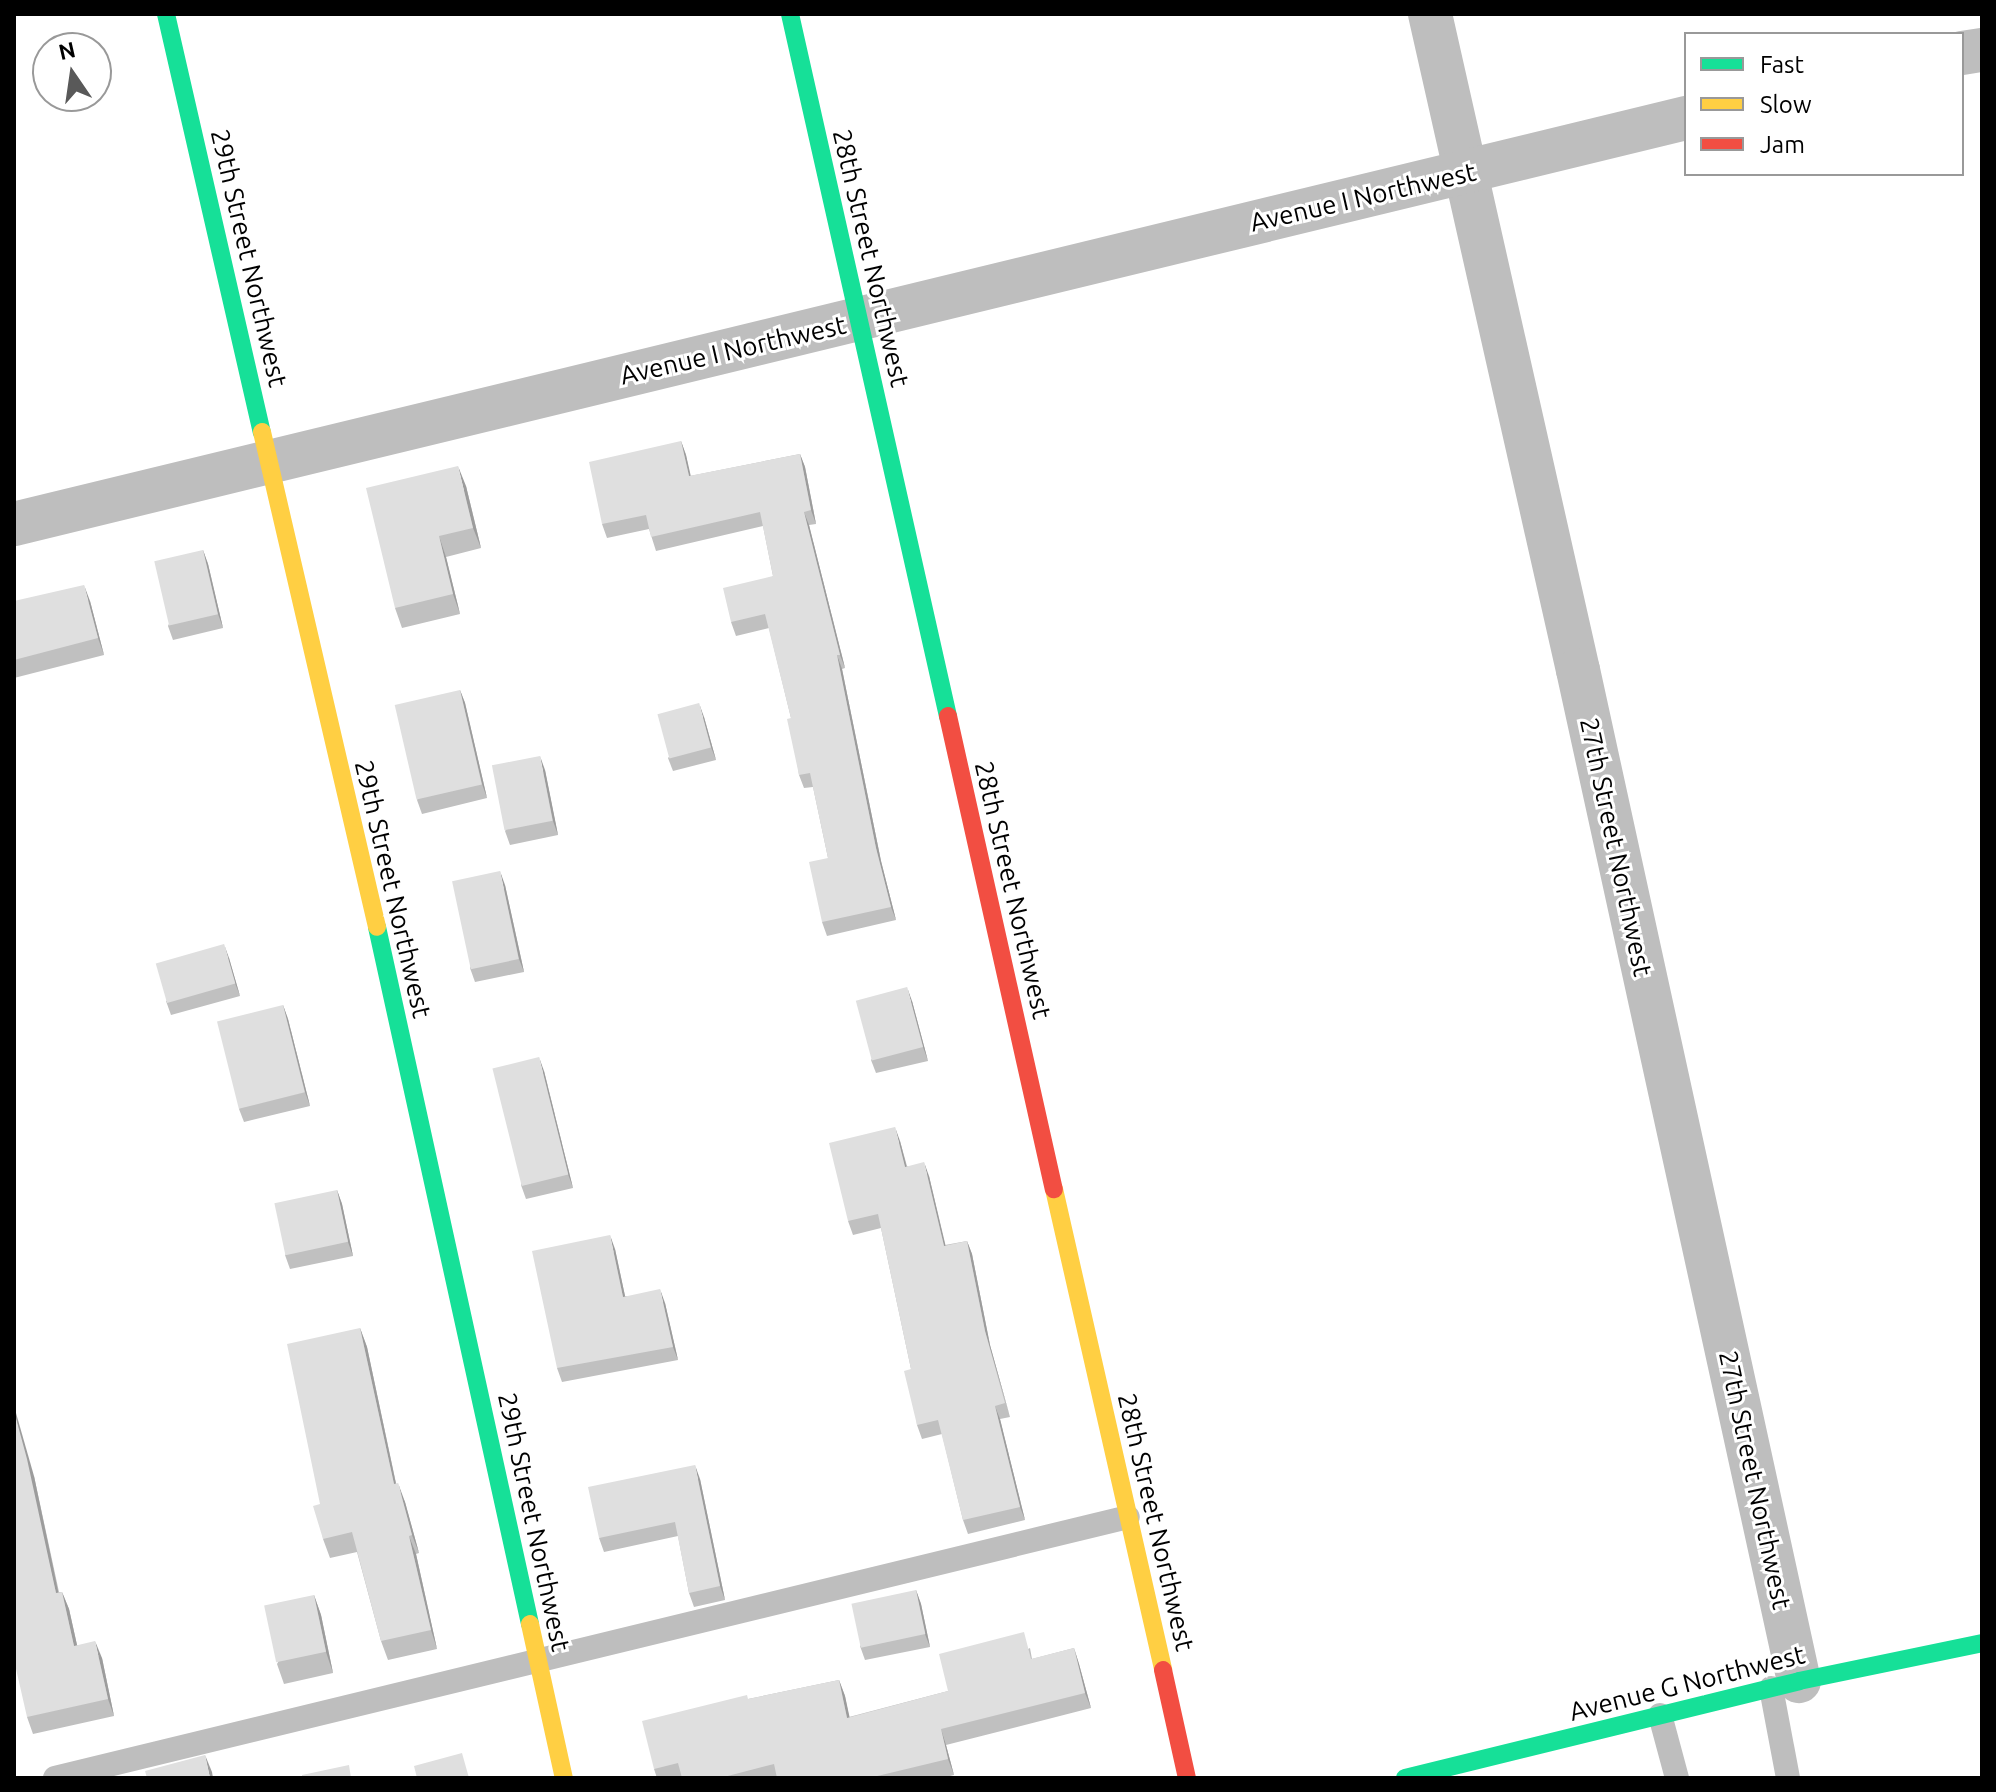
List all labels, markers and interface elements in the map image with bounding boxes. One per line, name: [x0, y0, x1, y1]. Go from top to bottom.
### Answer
north arrow: [32, 32, 112, 112]
legend: [1684, 32, 1964, 176]
text: N: [56, 36, 78, 64]
text: Fast: [1760, 51, 1804, 78]
text: Slow: [1760, 91, 1812, 118]
street label: 29th Street Northwest: [204, 126, 294, 390]
street label: 28th Street Northwest: [826, 126, 916, 390]
text: Jam: [1760, 131, 1805, 158]
street label: Avenue I Northwest: [1247, 156, 1479, 238]
street label: Avenue I Northwest: [617, 309, 849, 391]
street label: 27th Street Northwest: [1573, 715, 1659, 979]
street label: 29th Street Northwest: [348, 757, 438, 1021]
street label: 28th Street Northwest: [968, 758, 1058, 1022]
street label: 27th Street Northwest: [1712, 1348, 1798, 1612]
street label: 29th Street Northwest: [491, 1390, 577, 1654]
street label: 28th Street Northwest: [1111, 1390, 1201, 1654]
street label: Avenue G Northwest: [1566, 1639, 1808, 1727]

